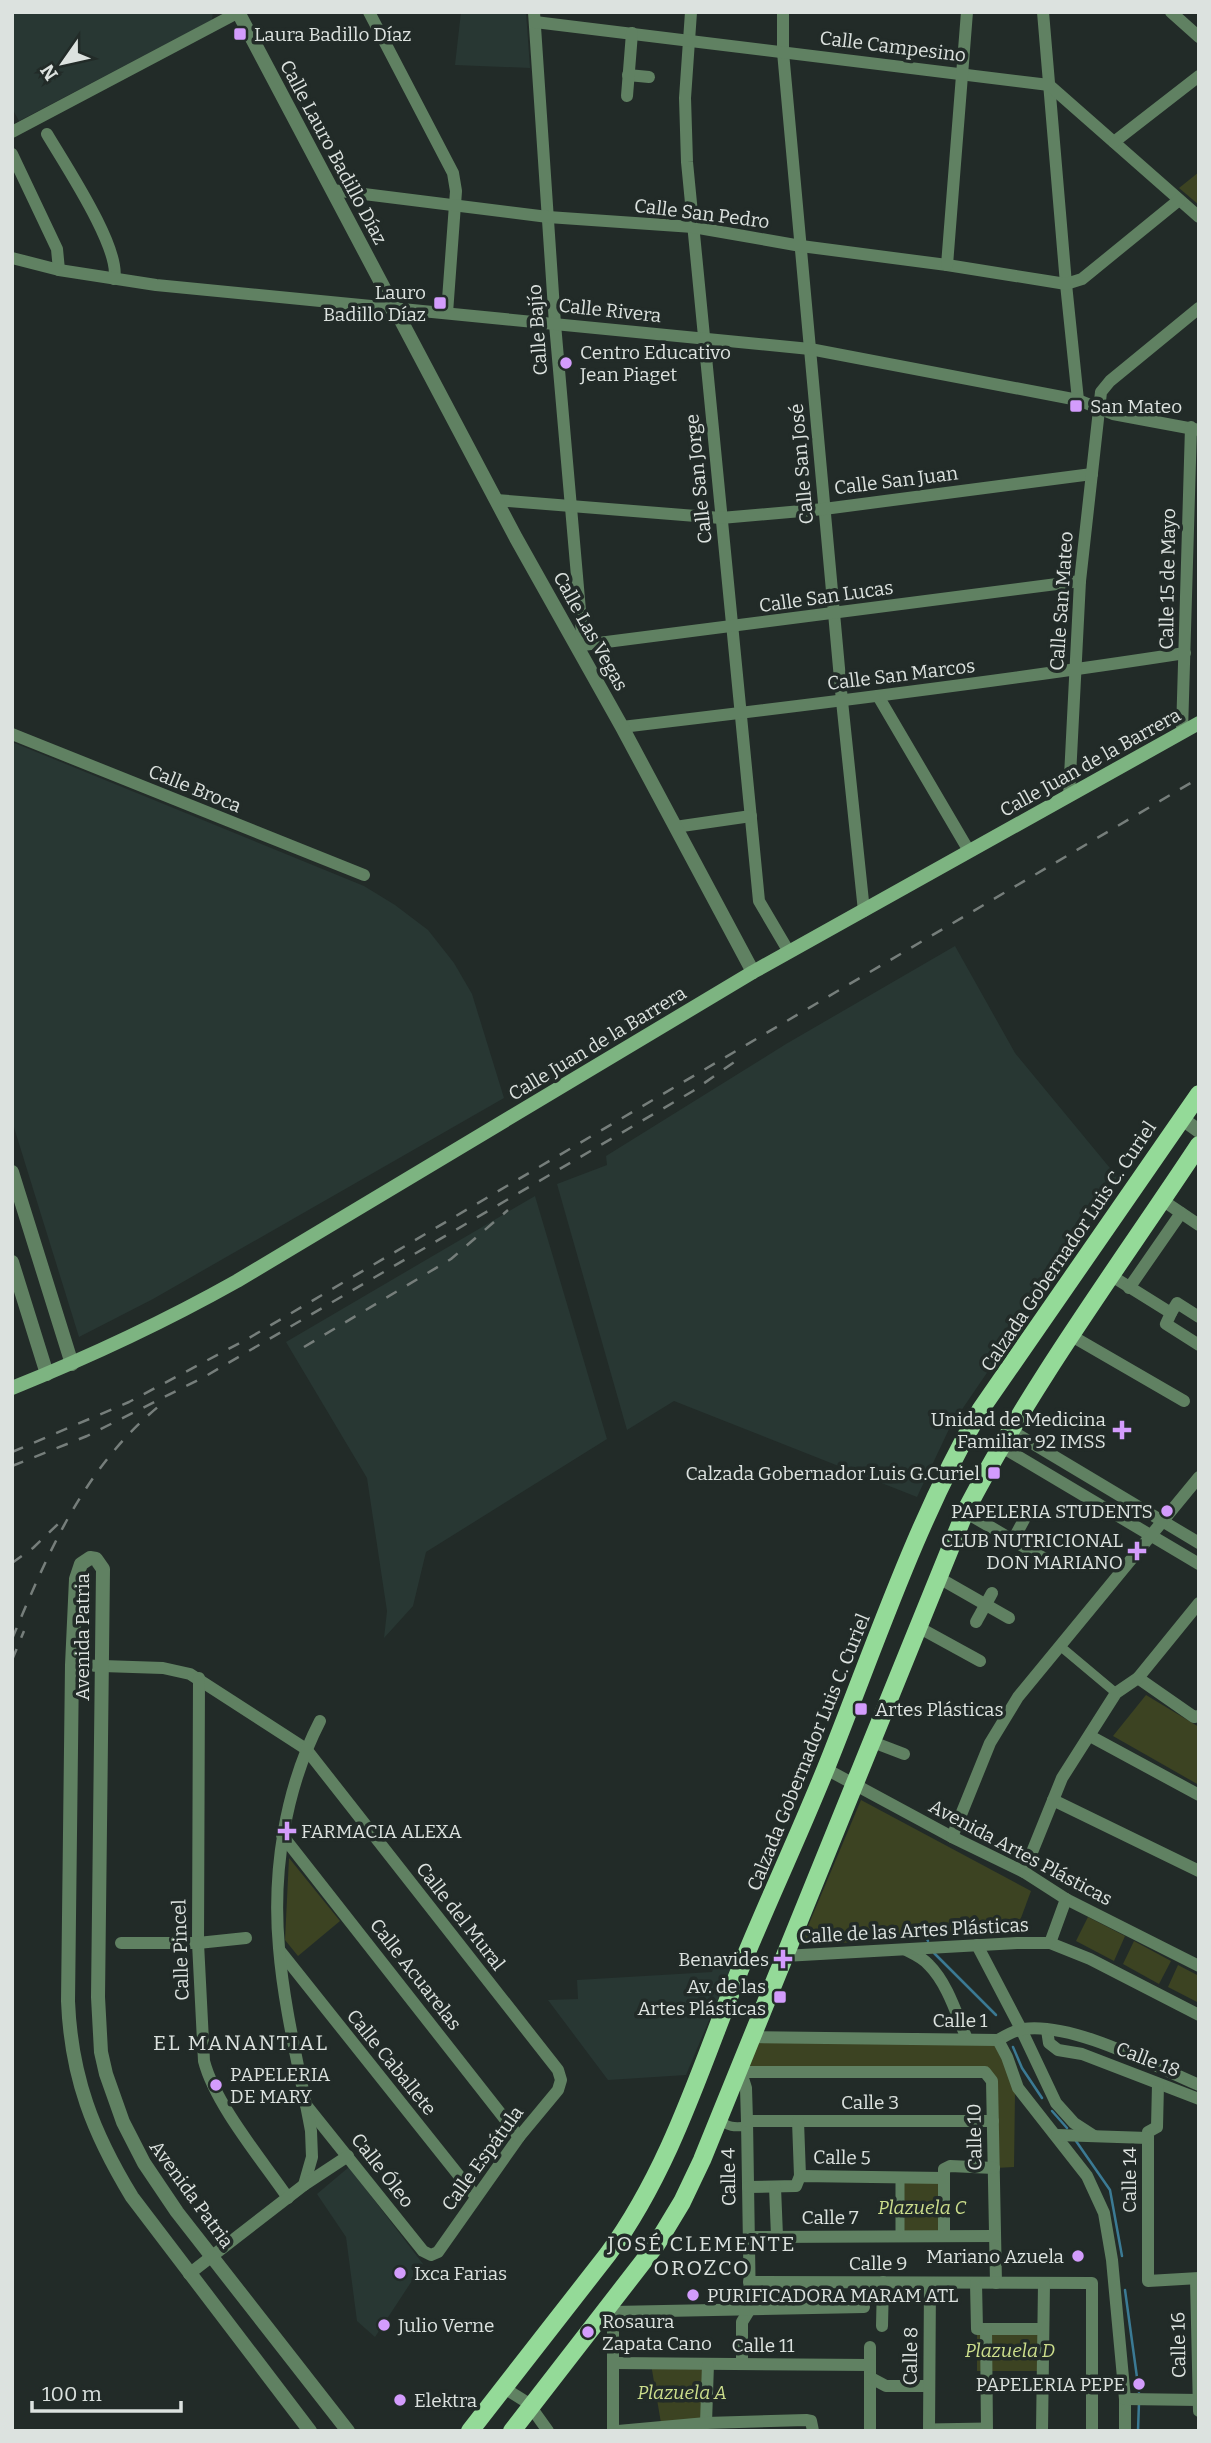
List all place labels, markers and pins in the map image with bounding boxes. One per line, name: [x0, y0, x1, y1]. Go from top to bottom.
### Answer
place label: Laura Badillo Díaz: [254, 23, 412, 46]
marker: Laura Badillo Díaz: [232, 26, 248, 42]
place label: Lauro Badillo Díaz: [323, 281, 426, 326]
marker: Lauro Badillo Díaz: [432, 295, 448, 311]
place label: Centro Educativo Jean Piaget: [579, 341, 731, 386]
marker: Centro Educativo Jean Piaget: [558, 355, 574, 371]
place label: San Mateo: [1090, 395, 1182, 418]
marker: San Mateo: [1068, 398, 1084, 414]
place label: Unidad de Medicina Familiar 92 IMSS: [931, 1408, 1107, 1453]
marker: Unidad de Medicina Familiar 92 IMSS: [1112, 1420, 1132, 1440]
place label: Calzada Gobernador Luis G.Curiel: [685, 1462, 980, 1485]
marker: Calzada Gobernador Luis G.Curiel: [986, 1465, 1002, 1481]
place label: PAPELERIA STUDENTS: [951, 1500, 1153, 1523]
marker: PAPELERIA STUDENTS: [1159, 1503, 1175, 1519]
place label: CLUB NUTRICIONAL DON MARIANO: [941, 1529, 1123, 1574]
marker: CLUB NUTRICIONAL DON MARIANO: [1129, 1543, 1145, 1559]
place label: Artes Plásticas: [875, 1698, 1004, 1721]
marker: Artes Plásticas: [853, 1701, 869, 1717]
place label: FARMACIA ALEXA: [301, 1820, 462, 1843]
marker: FARMACIA ALEXA: [279, 1823, 295, 1839]
place label: Benavides: [678, 1948, 769, 1971]
marker: Benavides: [775, 1951, 791, 1967]
place label: Av. de las Artes Plásticas: [637, 1975, 766, 2020]
marker: Av. de las Artes Plásticas: [772, 1989, 788, 2005]
place label: PAPELERIA DE MARY: [230, 2063, 331, 2108]
marker: PAPELERIA DE MARY: [208, 2077, 224, 2093]
place label: Mariano Azuela: [926, 2245, 1065, 2268]
marker: Mariano Azuela: [1070, 2248, 1086, 2264]
place label: Ixca Farias: [414, 2262, 507, 2285]
marker: Ixca Farias: [392, 2265, 408, 2281]
place label: PURIFICADORA MARAM ATL: [707, 2284, 958, 2307]
marker: PURIFICADORA MARAM ATL: [685, 2287, 701, 2303]
place label: Rosaura Zapata Cano: [602, 2310, 712, 2355]
place label: Julio Verne: [397, 2314, 494, 2337]
marker: Julio Verne: [376, 2317, 392, 2333]
marker: Rosaura Zapata Cano: [580, 2324, 596, 2340]
place label: PAPELERIA PEPE: [976, 2373, 1125, 2396]
marker: PAPELERIA PEPE: [1131, 2376, 1147, 2392]
place label: Elektra: [414, 2389, 478, 2412]
marker: Elektra: [392, 2392, 408, 2408]

